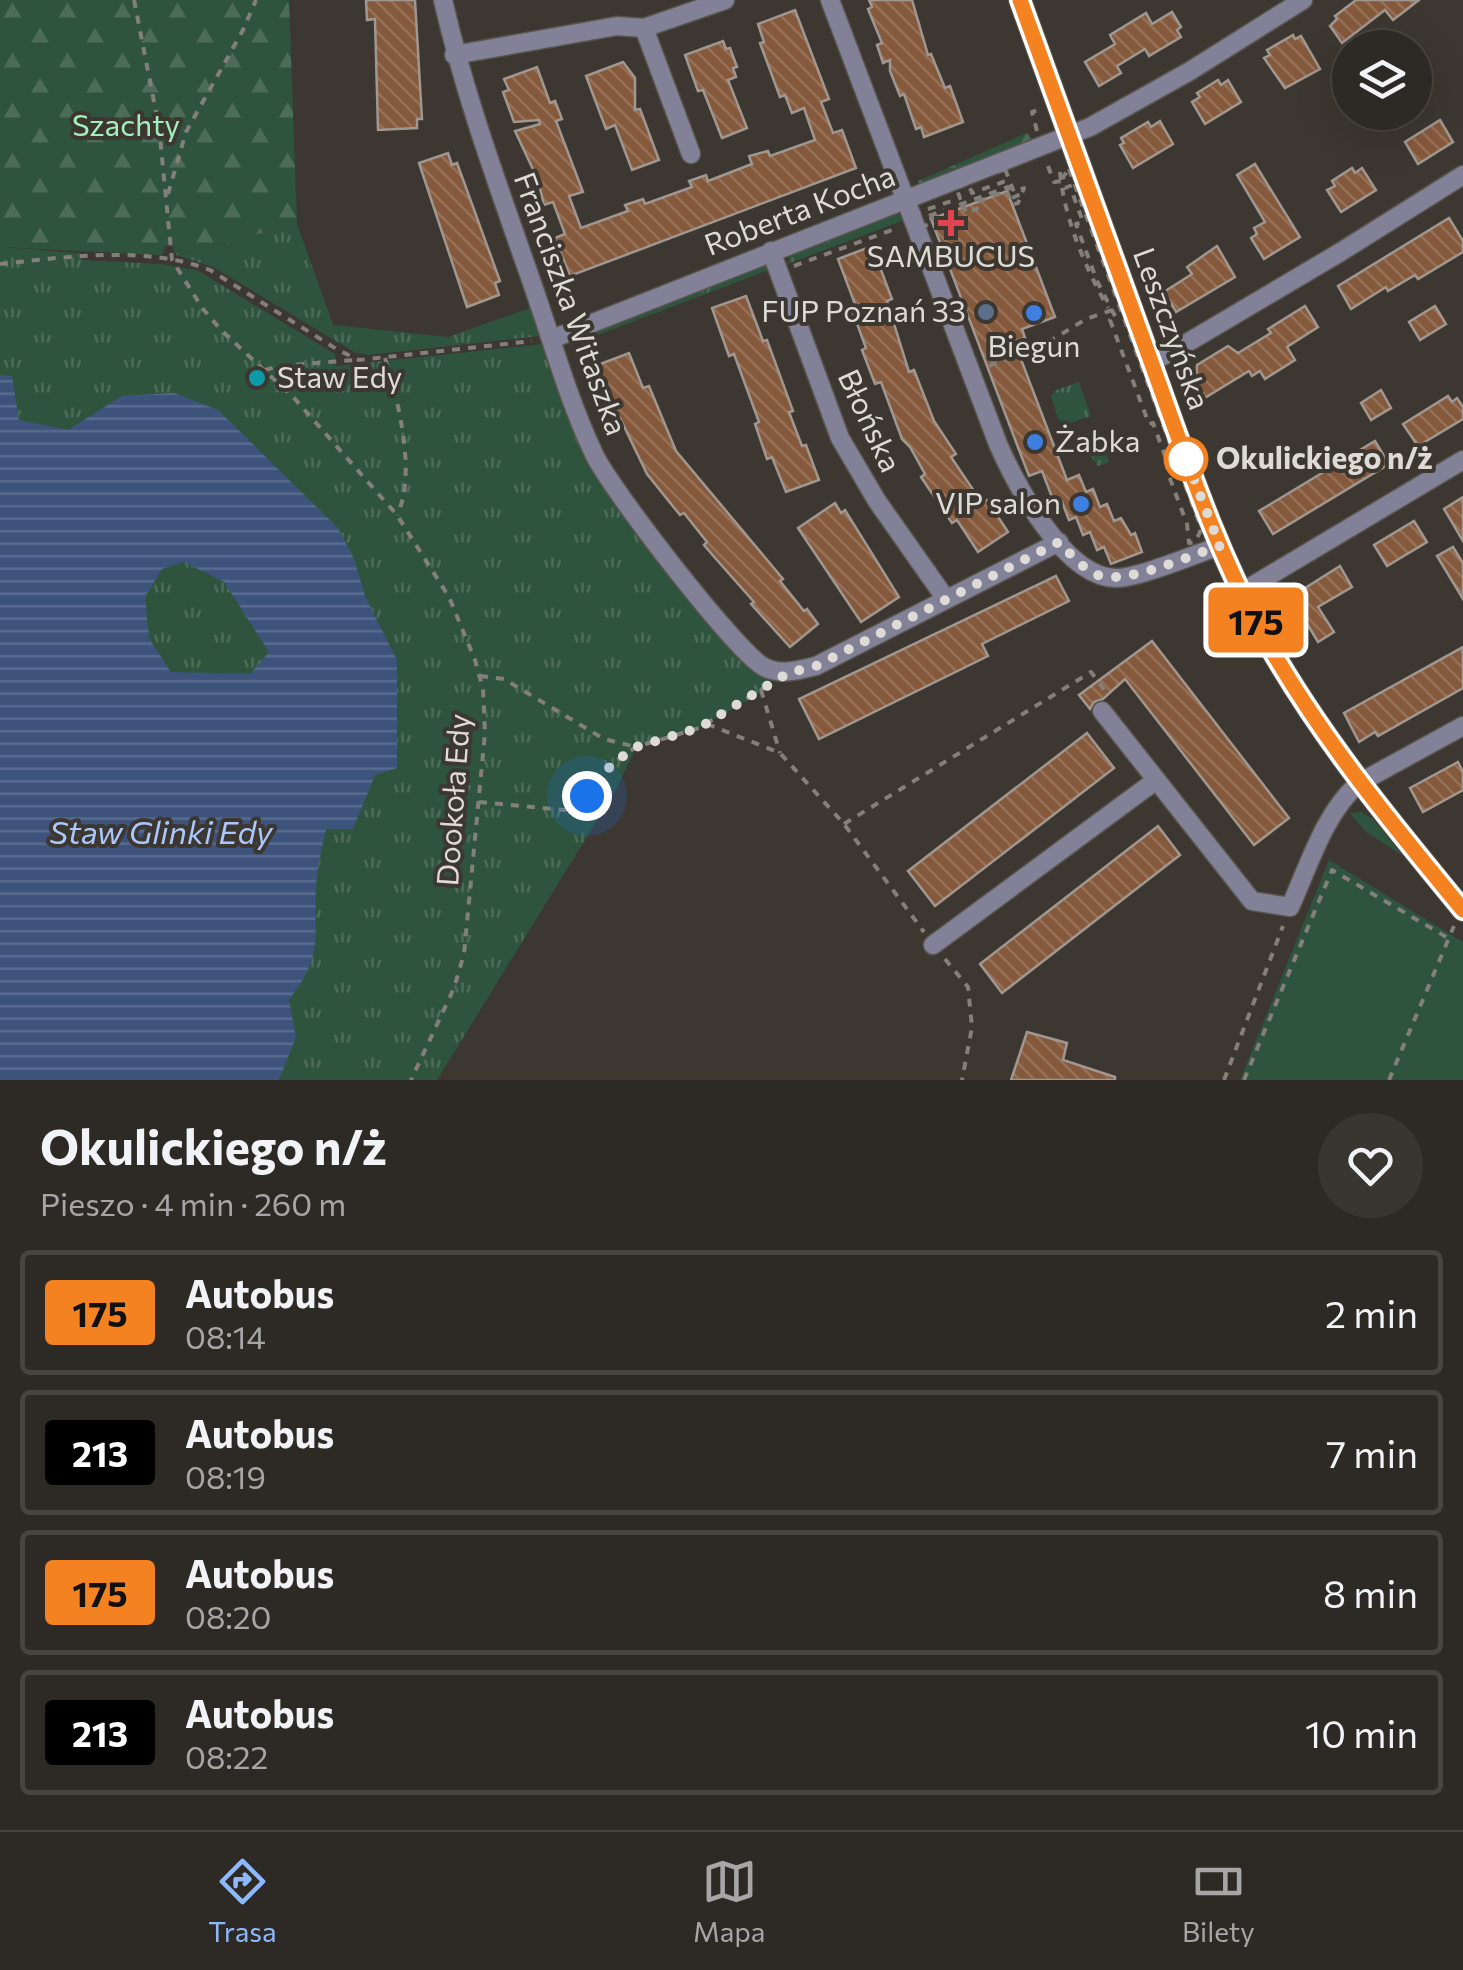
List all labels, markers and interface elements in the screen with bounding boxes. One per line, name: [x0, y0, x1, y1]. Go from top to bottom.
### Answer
map controls: [1332, 30, 1432, 130]
button: layers: [1332, 30, 1432, 130]
park label: Szachty: [72, 105, 180, 142]
street label: Roberta Kocha: [699, 155, 900, 262]
street label: Franciszka Witaszka: [508, 167, 637, 440]
marker: SAMBUCUS: [940, 212, 962, 234]
place label: SAMBUCUS: [867, 236, 1035, 273]
street label: Leszczyńska: [1127, 242, 1220, 414]
place label: FUP Poznań 33: [761, 291, 966, 328]
marker: FUP Poznań 33: [975, 301, 997, 323]
marker: Biegun: [1023, 302, 1045, 324]
place label: Biegun: [987, 326, 1081, 363]
place label: Staw Edy: [277, 357, 402, 394]
street label: Błońska: [831, 363, 911, 477]
marker: Staw Edy: [246, 367, 268, 389]
place label: Żabka: [1055, 421, 1141, 458]
marker: Żabka: [1024, 431, 1046, 453]
marker: Okulickiego n/ż: [1165, 438, 1207, 480]
place label: Okulickiego n/ż: [1216, 438, 1433, 475]
place label: VIP salon: [935, 483, 1061, 520]
marker: VIP salon: [1070, 493, 1092, 515]
line badge: 175: [1198, 588, 1314, 652]
text: 175: [1228, 599, 1284, 642]
street label: Dookoła Edy: [427, 712, 476, 887]
your location: [562, 771, 612, 821]
water label: Staw Glinki Edy: [49, 811, 274, 851]
button: heart: [1318, 1113, 1423, 1218]
text: Okulickiego n/ż: [40, 1116, 387, 1175]
text: Pieszo · 4 min · 260 m: [40, 1183, 346, 1223]
text: Autobus: [185, 1269, 334, 1316]
text: 2 min: [1325, 1289, 1418, 1336]
text: 175: [72, 1291, 128, 1334]
text: 08:14: [185, 1316, 266, 1356]
text: Autobus: [185, 1409, 334, 1456]
text: 7 min: [1326, 1429, 1418, 1476]
text: 213: [72, 1431, 128, 1474]
text: 08:19: [185, 1456, 266, 1496]
text: Autobus: [185, 1549, 334, 1596]
text: 8 min: [1323, 1569, 1418, 1616]
text: 175: [72, 1571, 128, 1614]
text: 08:20: [185, 1596, 271, 1636]
text: Autobus: [185, 1689, 334, 1736]
text: 10 min: [1305, 1709, 1418, 1756]
text: 213: [72, 1711, 128, 1754]
text: 08:22: [185, 1736, 268, 1776]
tab: Trasa: [208, 1854, 277, 1948]
tab: Mapa: [693, 1854, 766, 1948]
tab: Bilety: [1182, 1854, 1255, 1948]

